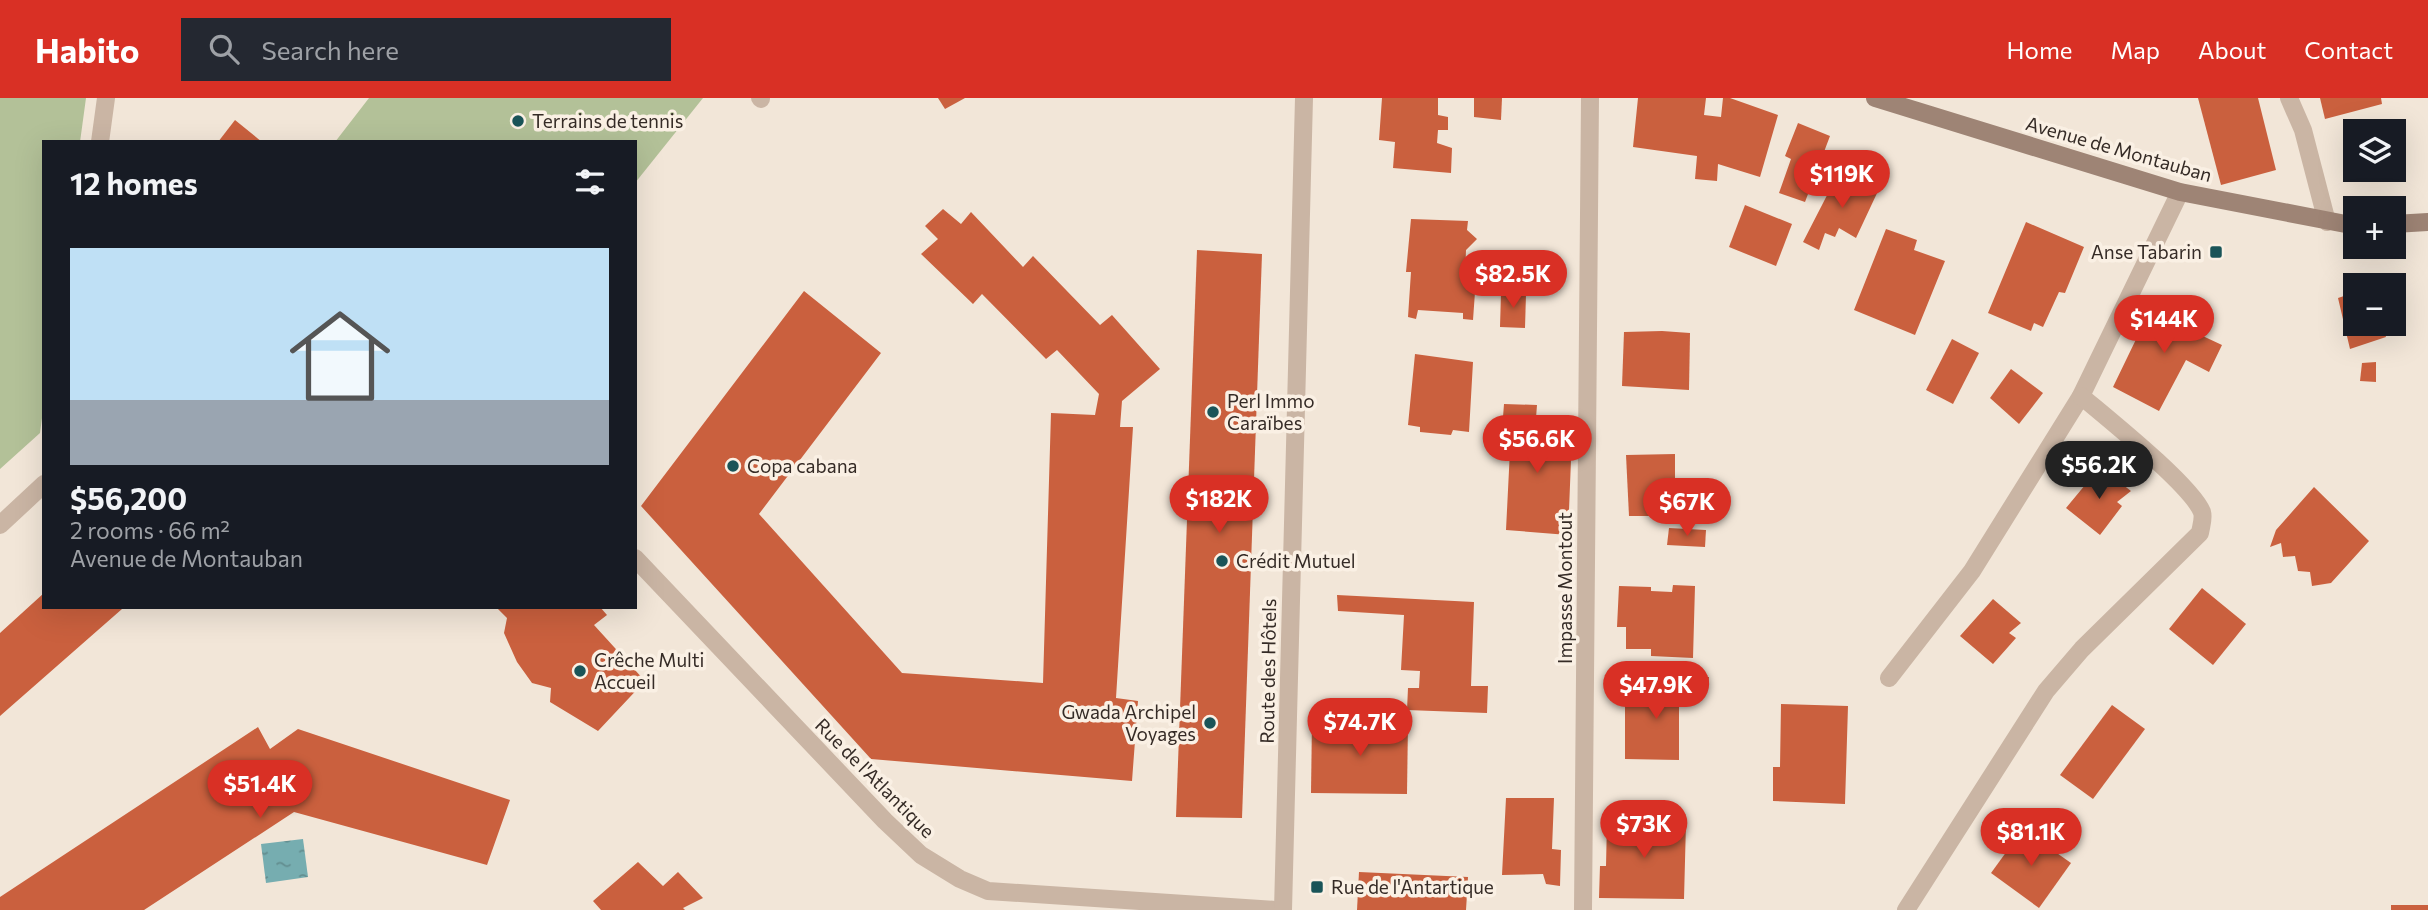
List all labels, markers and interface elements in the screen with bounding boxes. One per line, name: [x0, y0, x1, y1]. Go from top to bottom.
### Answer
search box: [181, 18, 671, 81]
text: Habito: [35, 29, 139, 70]
icon: search: [205, 30, 243, 68]
text: Search here: [261, 34, 399, 65]
text: Home: [2007, 35, 2073, 64]
text: Map: [2111, 35, 2160, 64]
text: About: [2198, 35, 2266, 64]
text: Contact: [2304, 35, 2393, 64]
place label: Terrains de tennis: [532, 109, 683, 132]
street label: Avenue de Montauban: [2023, 111, 2215, 186]
marker: Terrains de tennis: [510, 113, 526, 129]
map controls: [2343, 119, 2406, 336]
button: layers: [2343, 119, 2406, 182]
pin: $119K: [1793, 150, 1891, 210]
text: $119K: [1810, 159, 1874, 187]
icon: filters: [571, 163, 609, 201]
text: 12 homes: [70, 164, 198, 201]
button: +: [2343, 196, 2406, 259]
place label: Anse Tabarin: [2091, 240, 2202, 263]
marker: Anse Tabarin: [2208, 244, 2224, 260]
pin: $82.5K: [1456, 250, 1570, 310]
text: $82.5K: [1475, 259, 1551, 287]
button: −: [2343, 273, 2406, 336]
icon: home: [277, 293, 403, 419]
pin: $144K: [2115, 296, 2213, 355]
text: $144K: [2130, 304, 2198, 332]
place label: Perl Immo Caraïbes: [1227, 389, 1315, 434]
marker: Perl Immo Caraïbes: [1205, 404, 1221, 420]
pin: $56.6K: [1480, 416, 1594, 475]
text: $56.6K: [1499, 424, 1575, 452]
pin: $56.2K: [2042, 442, 2156, 501]
text: $56.2K: [2061, 450, 2137, 478]
place label: Copa cabana: [747, 454, 858, 477]
marker: Copa cabana: [725, 458, 741, 474]
pin: $182K: [1170, 476, 1268, 535]
pin: $67K: [1646, 478, 1728, 538]
text: $56,200: [70, 479, 187, 516]
text: $182K: [1186, 484, 1252, 512]
text: $67K: [1659, 487, 1715, 515]
street label: Impasse Montout: [1553, 512, 1576, 664]
text: 2 rooms · 66 m²: [70, 516, 230, 544]
text: Avenue de Montauban: [70, 544, 303, 572]
place label: Crédit Mutuel: [1236, 549, 1356, 572]
marker: Crédit Mutuel: [1214, 553, 1230, 569]
street label: Route des Hôtels: [1255, 598, 1280, 744]
place label: Crêche Multi Accueil: [594, 648, 705, 693]
pin: $47.9K: [1599, 662, 1713, 721]
marker: Crêche Multi Accueil: [572, 663, 588, 679]
text: $47.9K: [1619, 670, 1693, 698]
pin: $74.7K: [1303, 698, 1417, 758]
place label: Gwada Archipel Voyages: [1061, 700, 1196, 745]
text: $74.7K: [1323, 707, 1397, 735]
street label: Rue de l'Atlantique: [811, 713, 940, 842]
marker: Gwada Archipel Voyages: [1202, 715, 1218, 731]
pin: $51.4K: [203, 760, 317, 820]
text: $51.4K: [223, 769, 297, 797]
pin: $73K: [1603, 800, 1685, 860]
pin: $81.1K: [1974, 808, 2088, 868]
text: $73K: [1616, 809, 1672, 837]
text: $81.1K: [1997, 817, 2065, 845]
place label: Rue de l'Antartique: [1331, 875, 1494, 898]
marker: Rue de l'Antartique: [1309, 879, 1325, 895]

